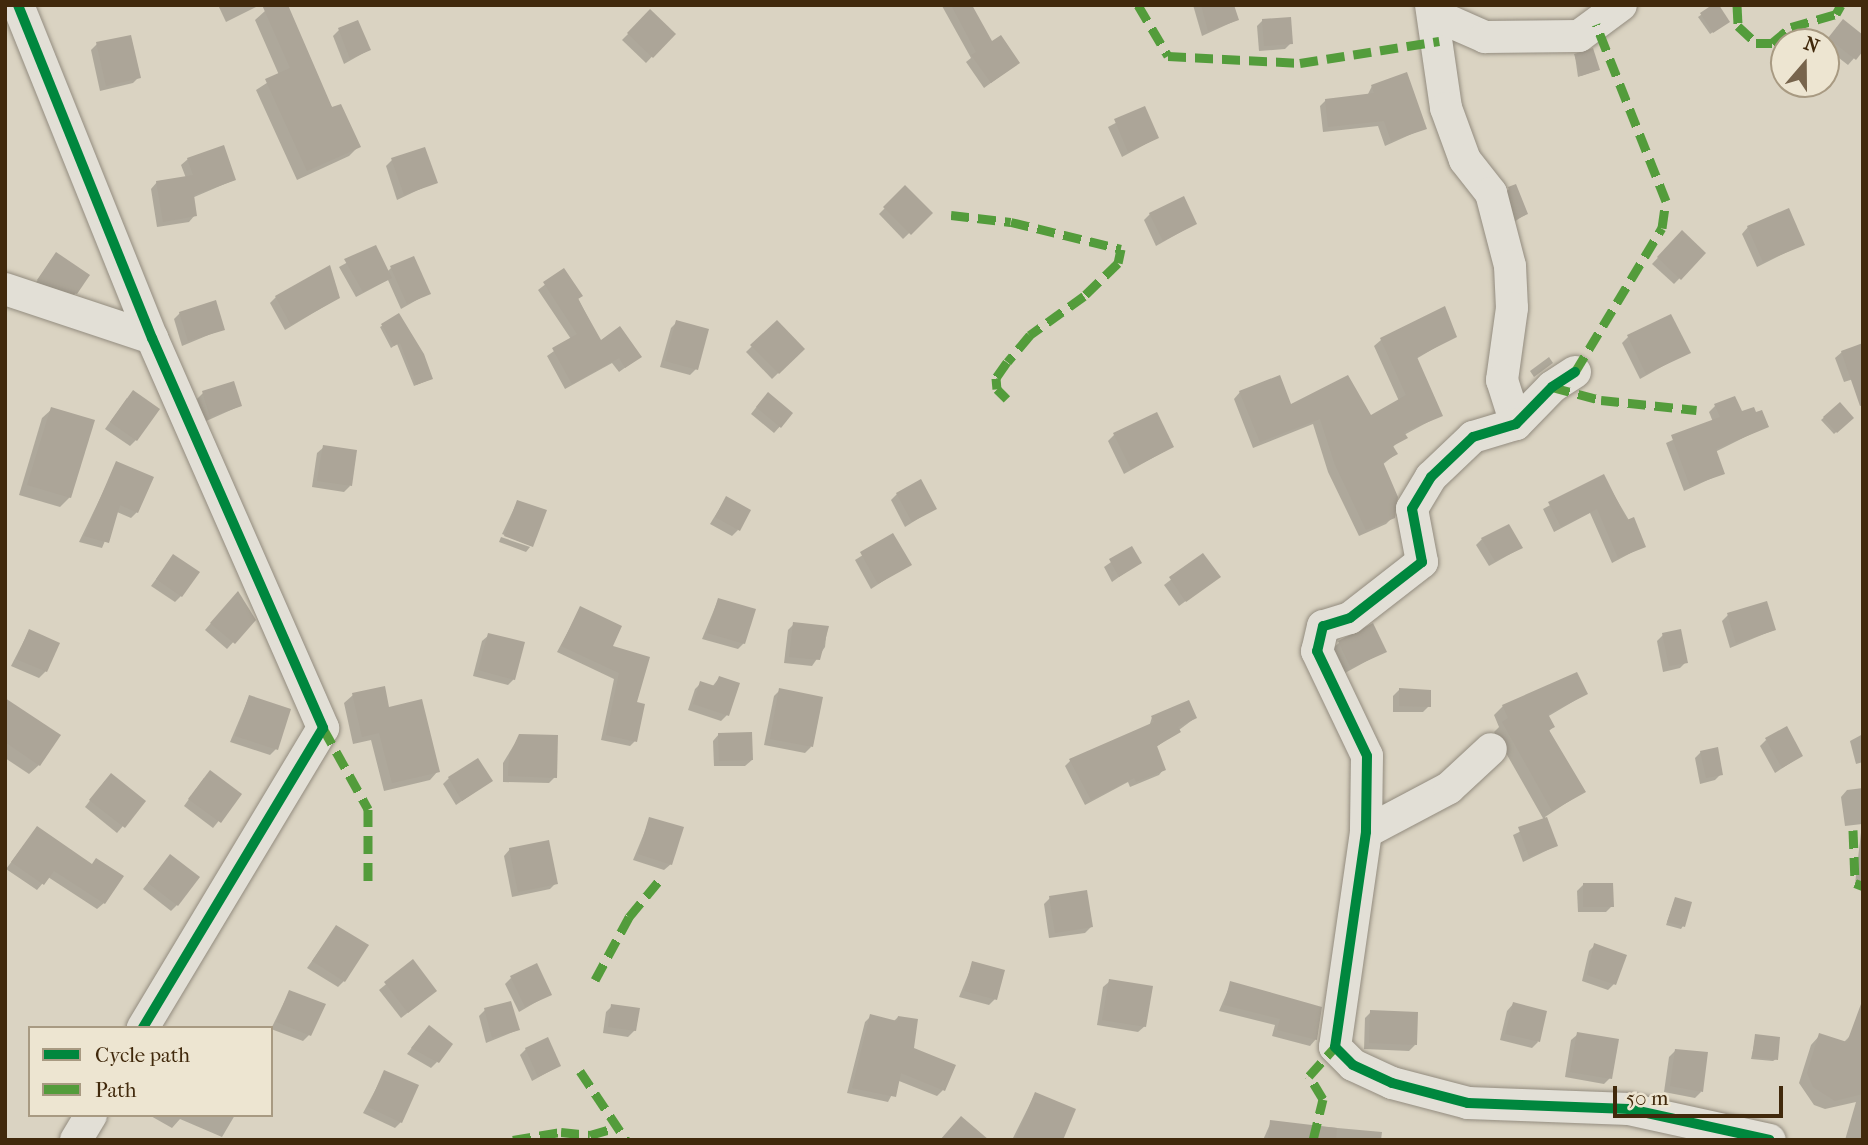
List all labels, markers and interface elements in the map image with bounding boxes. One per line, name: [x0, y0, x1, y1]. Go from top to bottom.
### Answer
north arrow: [1770, 28, 1840, 98]
text: N: [1801, 32, 1822, 58]
legend: [28, 1026, 273, 1117]
text: Cycle path: [95, 1043, 190, 1067]
scale bar: [1616, 1072, 1786, 1116]
text: Path: [95, 1078, 136, 1102]
text: 50 m: [1626, 1086, 1669, 1110]

